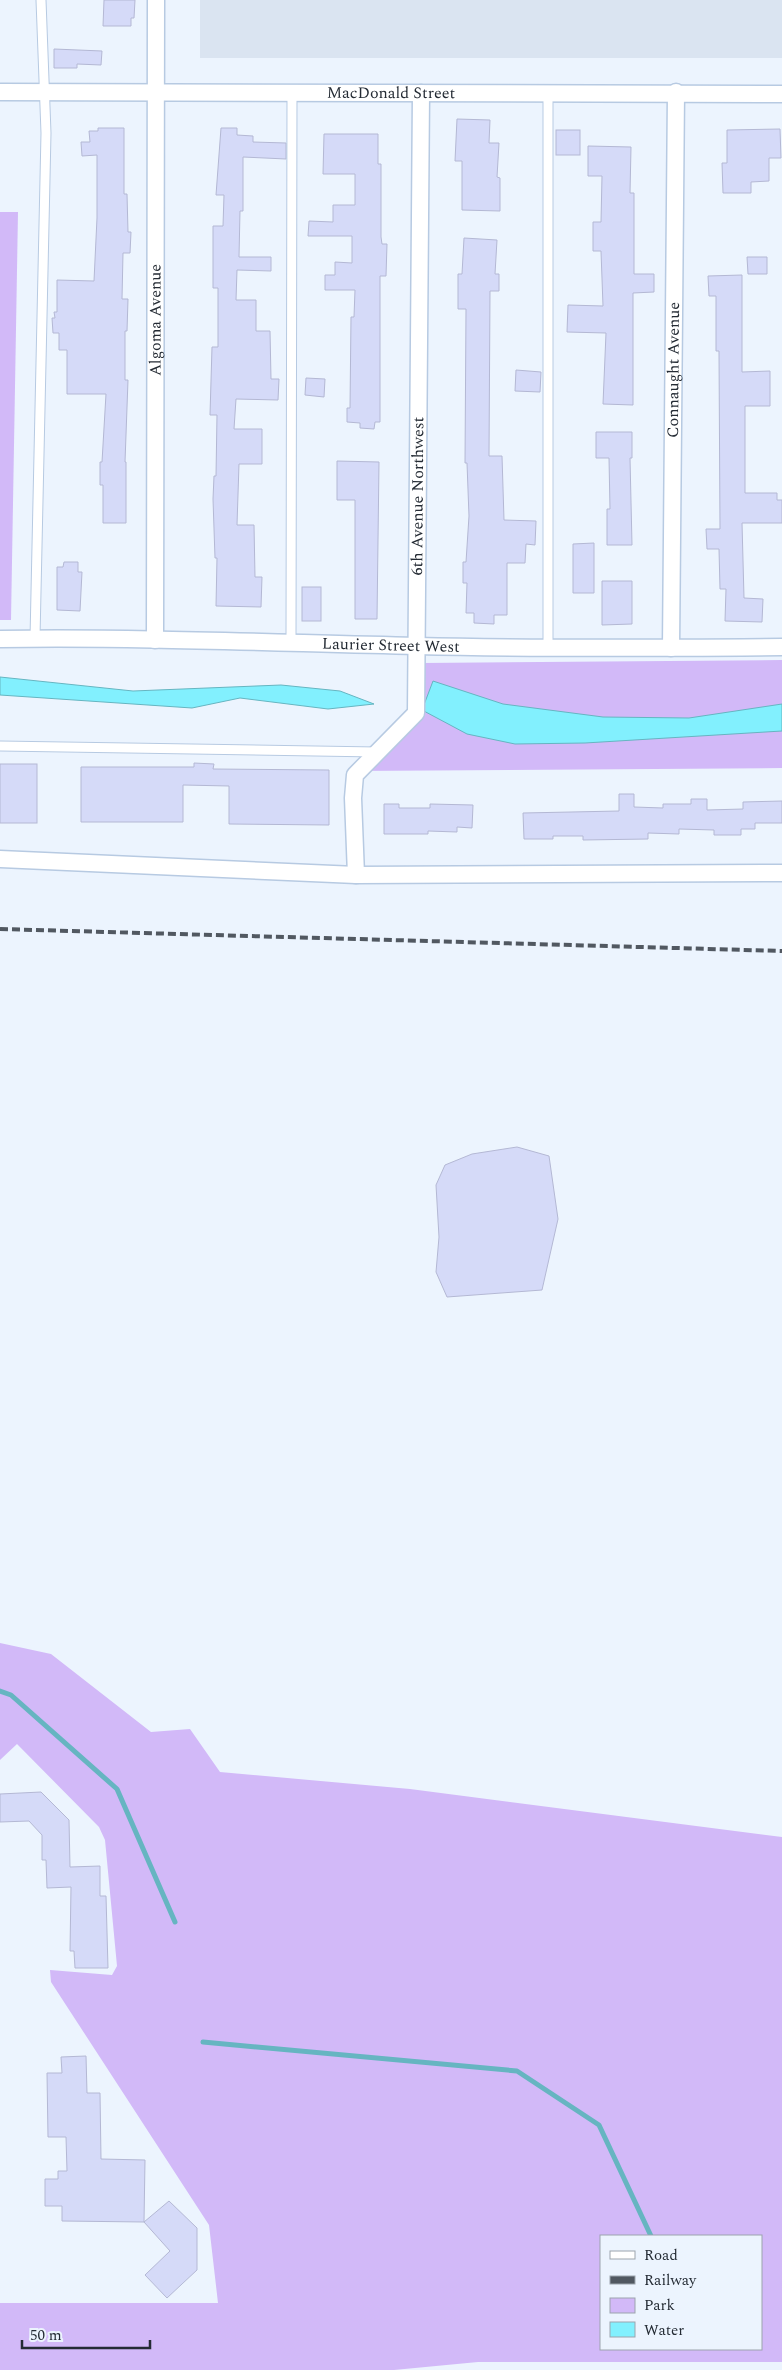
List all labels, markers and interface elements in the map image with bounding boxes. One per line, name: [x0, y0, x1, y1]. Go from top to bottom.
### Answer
street label: MacDonald Street: [327, 81, 456, 105]
street label: Algoma Avenue: [143, 264, 168, 376]
street label: Connaught Avenue: [661, 302, 686, 438]
street label: 6th Avenue Northwest: [405, 416, 430, 576]
street label: Laurier Street West: [322, 632, 460, 659]
legend: [600, 2235, 762, 2350]
text: Road: [644, 2244, 678, 2267]
text: Railway: [644, 2269, 697, 2292]
text: Park: [644, 2294, 675, 2317]
scale bar: [22, 2318, 150, 2350]
text: Water: [644, 2319, 684, 2342]
text: 50 m: [30, 2324, 62, 2347]

